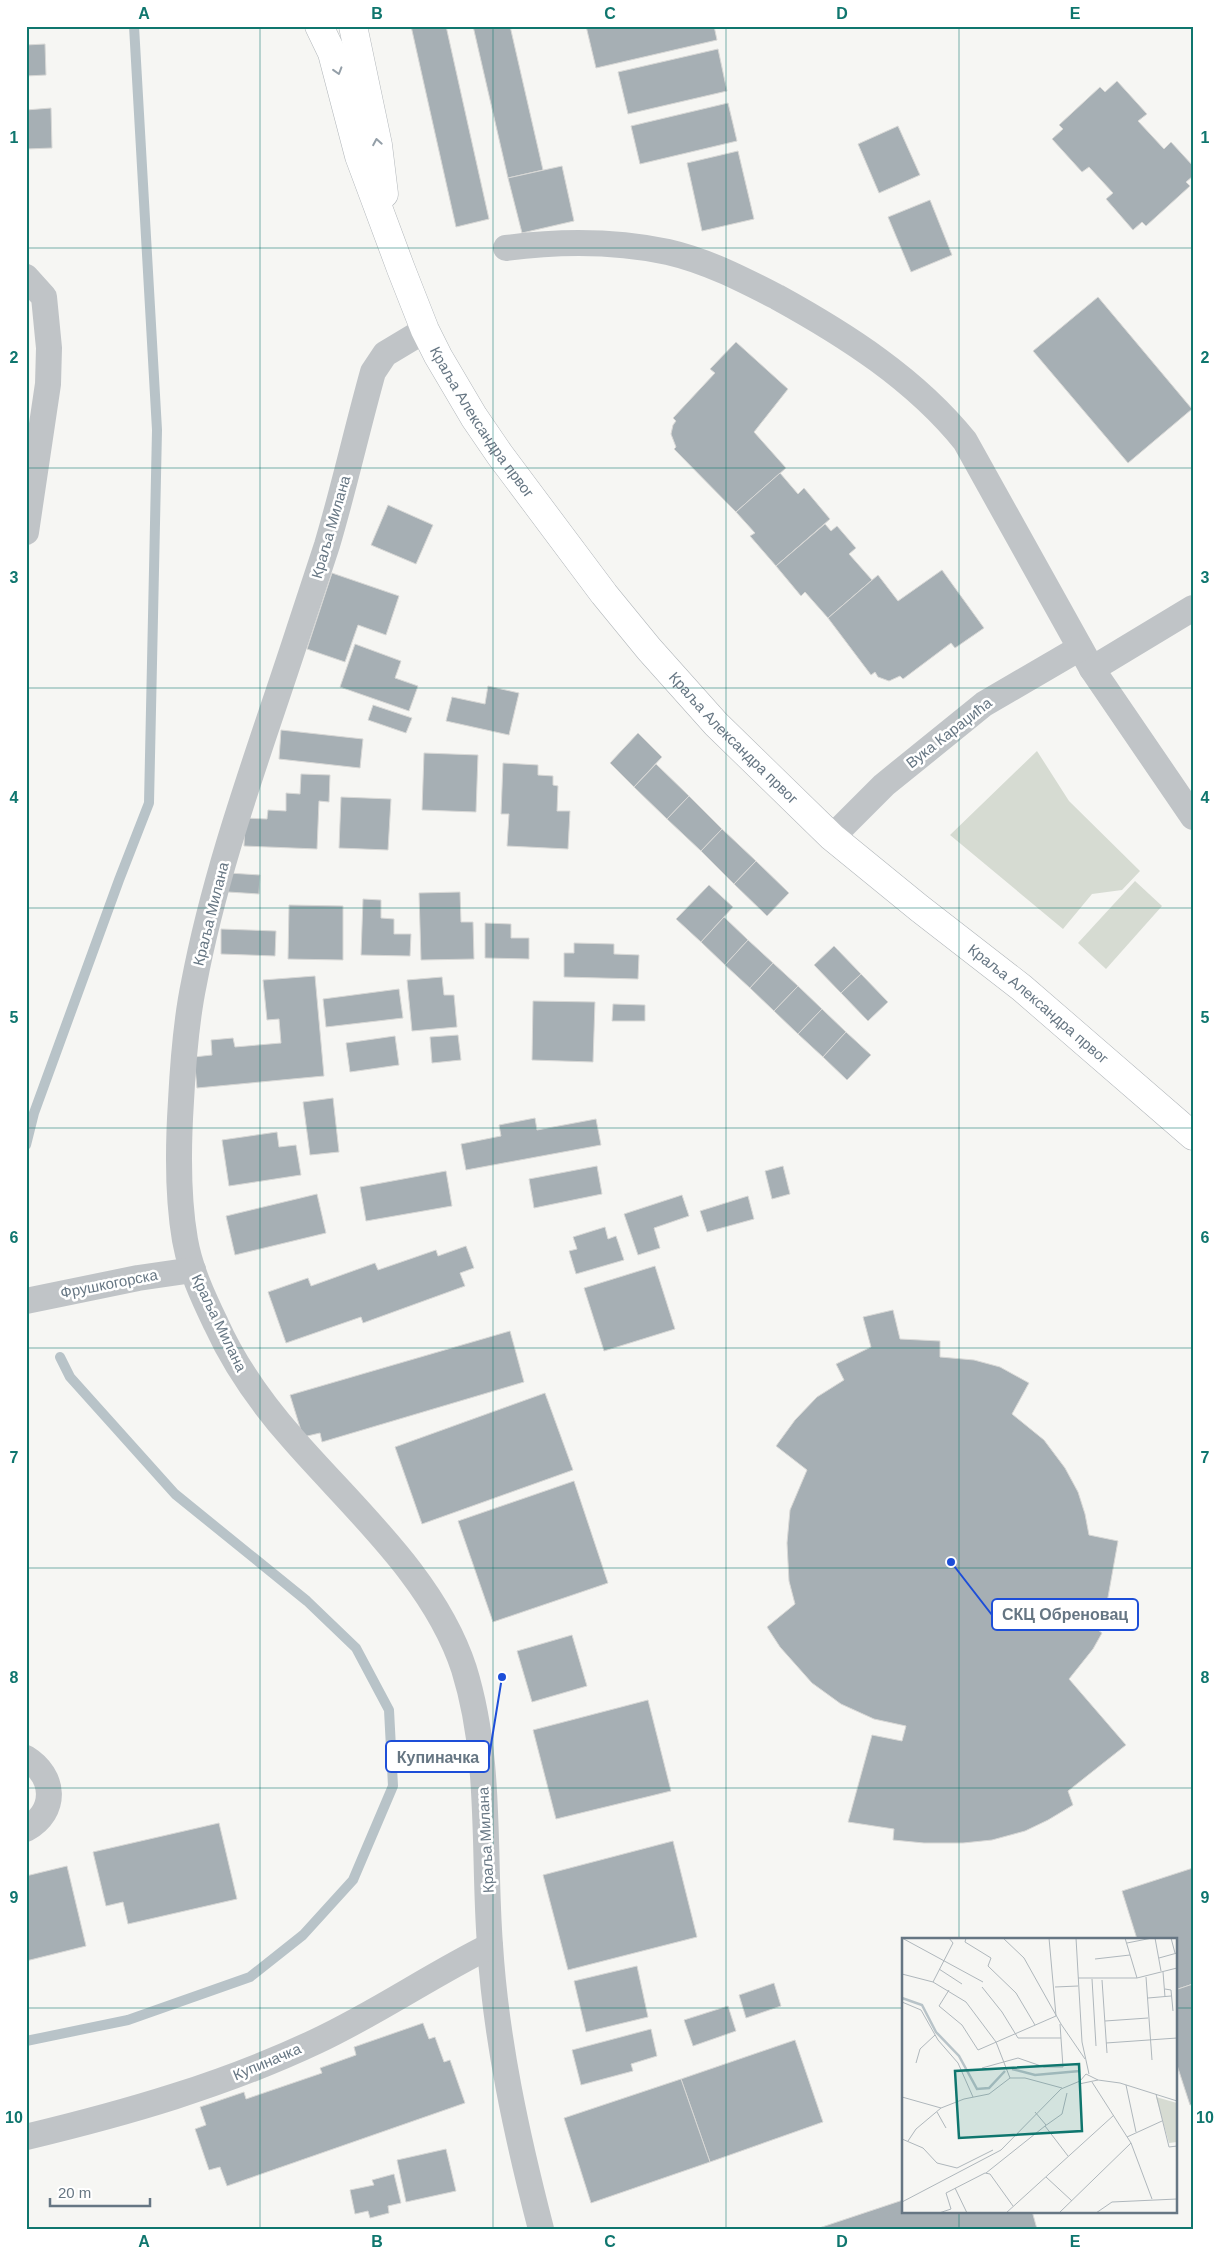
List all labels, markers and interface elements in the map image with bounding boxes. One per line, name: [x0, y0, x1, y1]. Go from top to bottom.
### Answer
text: A: [138, 5, 150, 22]
text: B: [371, 5, 383, 22]
text: C: [604, 5, 616, 22]
text: D: [836, 5, 848, 22]
text: E: [1070, 5, 1081, 22]
one-way arrow: [332, 67, 342, 75]
text: 1: [10, 129, 19, 146]
text: 1: [1201, 129, 1210, 146]
one-way arrow: [373, 138, 383, 147]
street label: Краља Александра првог: [427, 344, 538, 501]
text: 2: [10, 349, 19, 366]
text: 2: [1201, 349, 1210, 366]
street label: Краља Милана: [308, 473, 353, 580]
text: 3: [10, 569, 19, 586]
text: 3: [1201, 569, 1210, 586]
street label: Краља Александра првог: [666, 669, 802, 807]
street label: Вука Караџића: [903, 694, 995, 771]
text: 4: [10, 789, 19, 806]
text: 4: [1201, 789, 1210, 806]
street label: Краља Милана: [189, 860, 232, 967]
street label: Краља Александра првог: [965, 940, 1112, 1067]
text: 5: [10, 1009, 19, 1026]
text: 5: [1201, 1009, 1210, 1026]
text: 6: [10, 1229, 19, 1246]
text: 6: [1201, 1229, 1210, 1246]
street label: Фрушкогорска: [59, 1266, 160, 1301]
street label: Краља Милана: [189, 1271, 251, 1375]
text: 7: [10, 1449, 19, 1466]
text: 7: [1201, 1449, 1210, 1466]
callout: СКЦ Обреновац: [992, 1599, 1138, 1630]
text: СКЦ Обреновац: [1002, 1606, 1128, 1623]
text: 8: [10, 1669, 19, 1686]
text: 8: [1201, 1669, 1210, 1686]
callout: Купиначка: [386, 1741, 489, 1772]
text: Купиначка: [397, 1749, 479, 1766]
street label: Краља Милана: [474, 1786, 497, 1893]
text: 9: [10, 1889, 19, 1906]
text: 9: [1201, 1889, 1210, 1906]
inset map: [902, 1938, 1176, 2212]
street label: Купиначка: [230, 2039, 304, 2083]
text: 10: [5, 2109, 23, 2126]
text: 10: [1196, 2109, 1214, 2126]
scale bar: [50, 2175, 150, 2207]
text: 20 m: [58, 2184, 91, 2201]
text: A: [138, 2233, 150, 2250]
text: B: [371, 2233, 383, 2250]
text: C: [604, 2233, 616, 2250]
text: D: [836, 2233, 848, 2250]
text: E: [1070, 2233, 1081, 2250]

